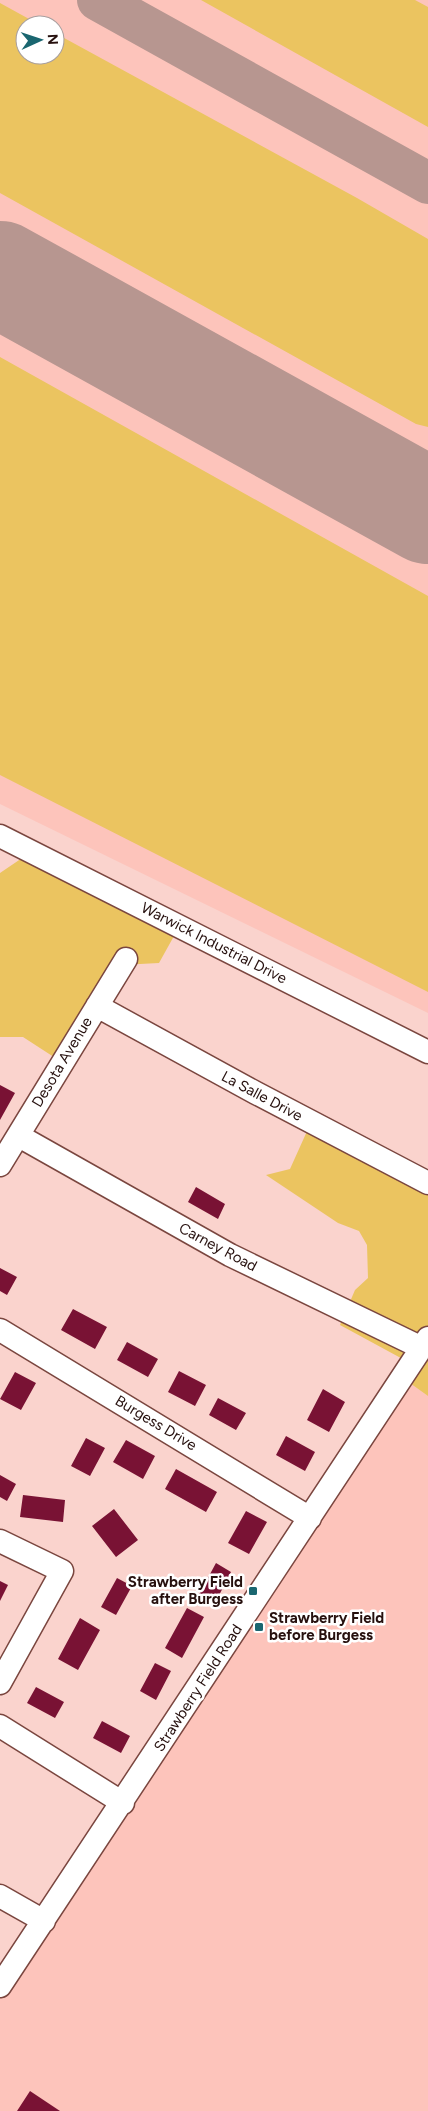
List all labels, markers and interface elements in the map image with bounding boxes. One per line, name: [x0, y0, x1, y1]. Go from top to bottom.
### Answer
north arrow: [15, 15, 65, 65]
text: N: [44, 33, 61, 45]
street label: Warwick Industrial Drive: [138, 898, 290, 988]
street label: Desota Avenue: [28, 1014, 96, 1110]
street label: La Salle Drive: [218, 1067, 306, 1125]
street label: Carney Road: [176, 1219, 260, 1275]
street label: Burgess Drive: [112, 1392, 200, 1454]
place label: Strawberry Field after Burgess: [128, 1573, 243, 1608]
marker: Strawberry Field after Burgess: [247, 1585, 259, 1597]
place label: Strawberry Field before Burgess: [269, 1609, 384, 1644]
street label: Strawberry Field Road: [150, 1621, 246, 1755]
marker: Strawberry Field before Burgess: [253, 1621, 265, 1633]

